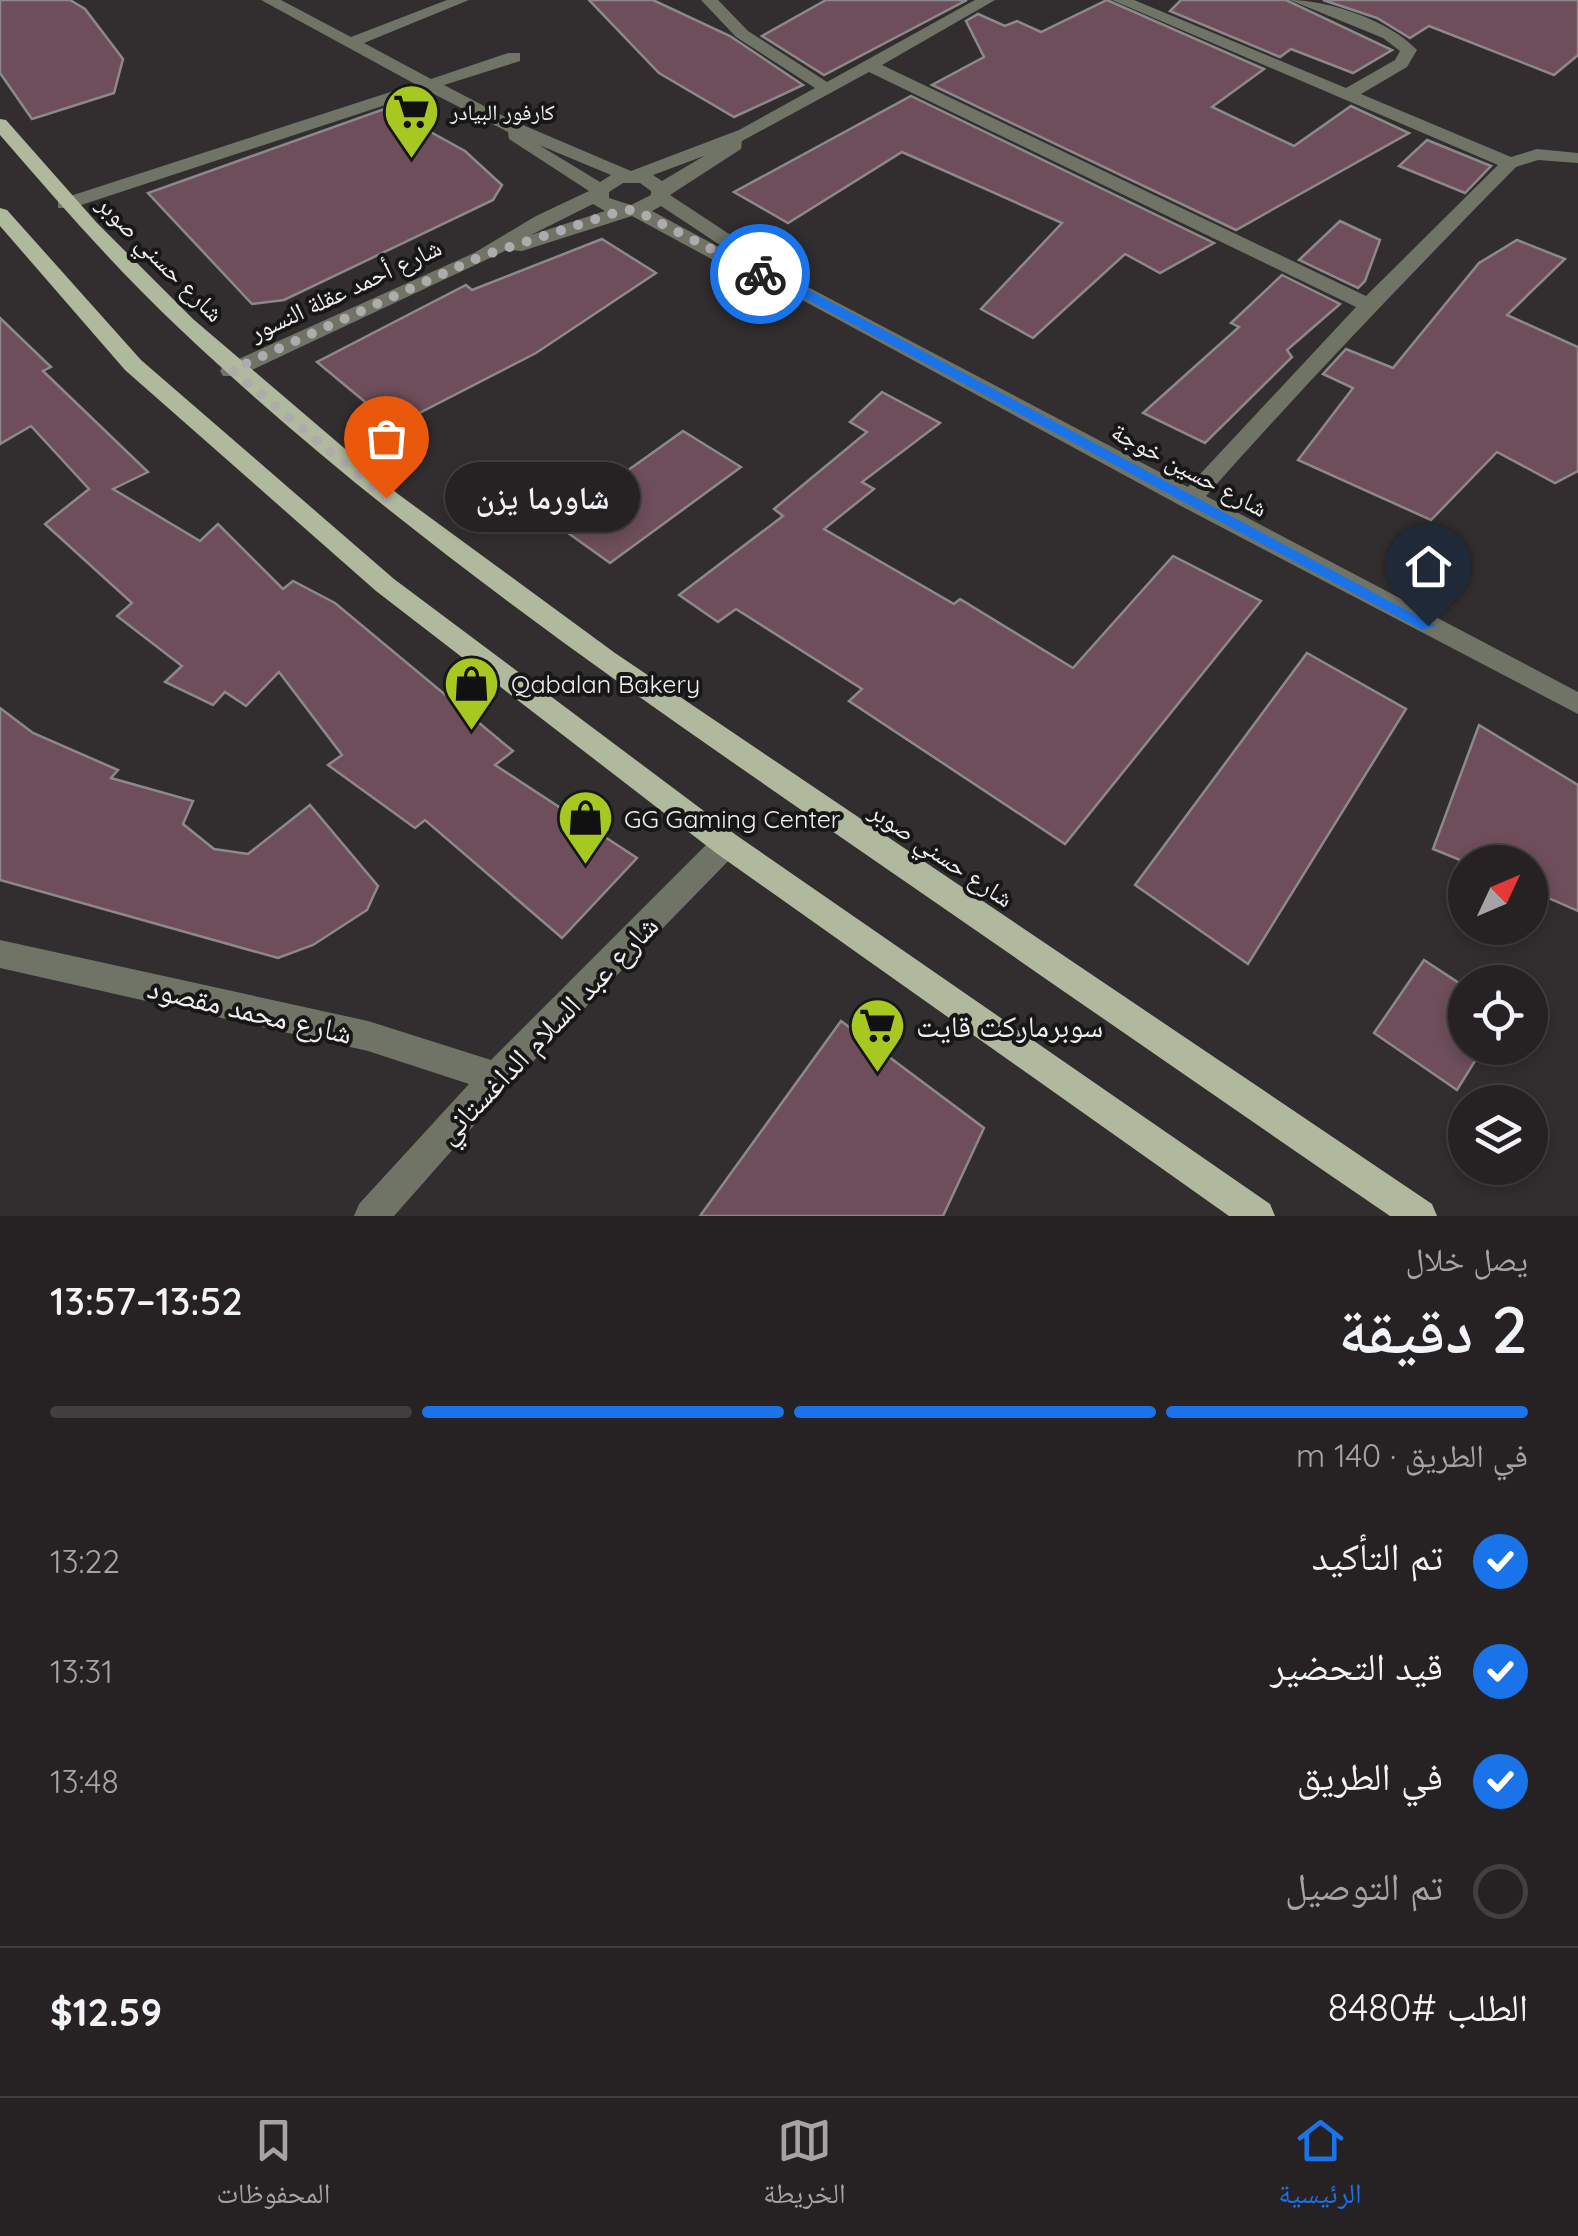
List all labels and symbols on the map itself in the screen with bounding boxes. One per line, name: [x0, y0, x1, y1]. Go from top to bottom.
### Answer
supermarket icon: كارفور البيادر: [381, 82, 441, 161]
place label: كارفور البيادر: [449, 98, 555, 126]
street label: شارع حسني صوبر: [87, 187, 231, 332]
courier: [710, 224, 810, 324]
street label: شارع أحمد عقلة النسور: [243, 231, 446, 348]
pin: [344, 396, 429, 499]
street label: شارع حسين خوجة: [1106, 415, 1273, 524]
callout: شاورما يزن: [446, 463, 641, 533]
pin: [1386, 524, 1471, 627]
shop icon: Qabalan Bakery: [442, 653, 502, 732]
place label: Qabalan Bakery: [511, 668, 700, 699]
shop icon: GG Gaming Center: [555, 788, 615, 867]
street label: شارع حسني صوبر: [861, 794, 1020, 918]
place label: GG Gaming Center: [624, 803, 841, 834]
north arrow: [1448, 845, 1548, 945]
street label: شارع عبد السلام الداغستاني: [428, 907, 670, 1155]
street label: شارع محمد مقصود: [144, 968, 356, 1053]
supermarket icon: سوبرماركت قايت: [847, 996, 907, 1075]
place label: سوبرماركت قايت: [916, 1007, 1103, 1045]

